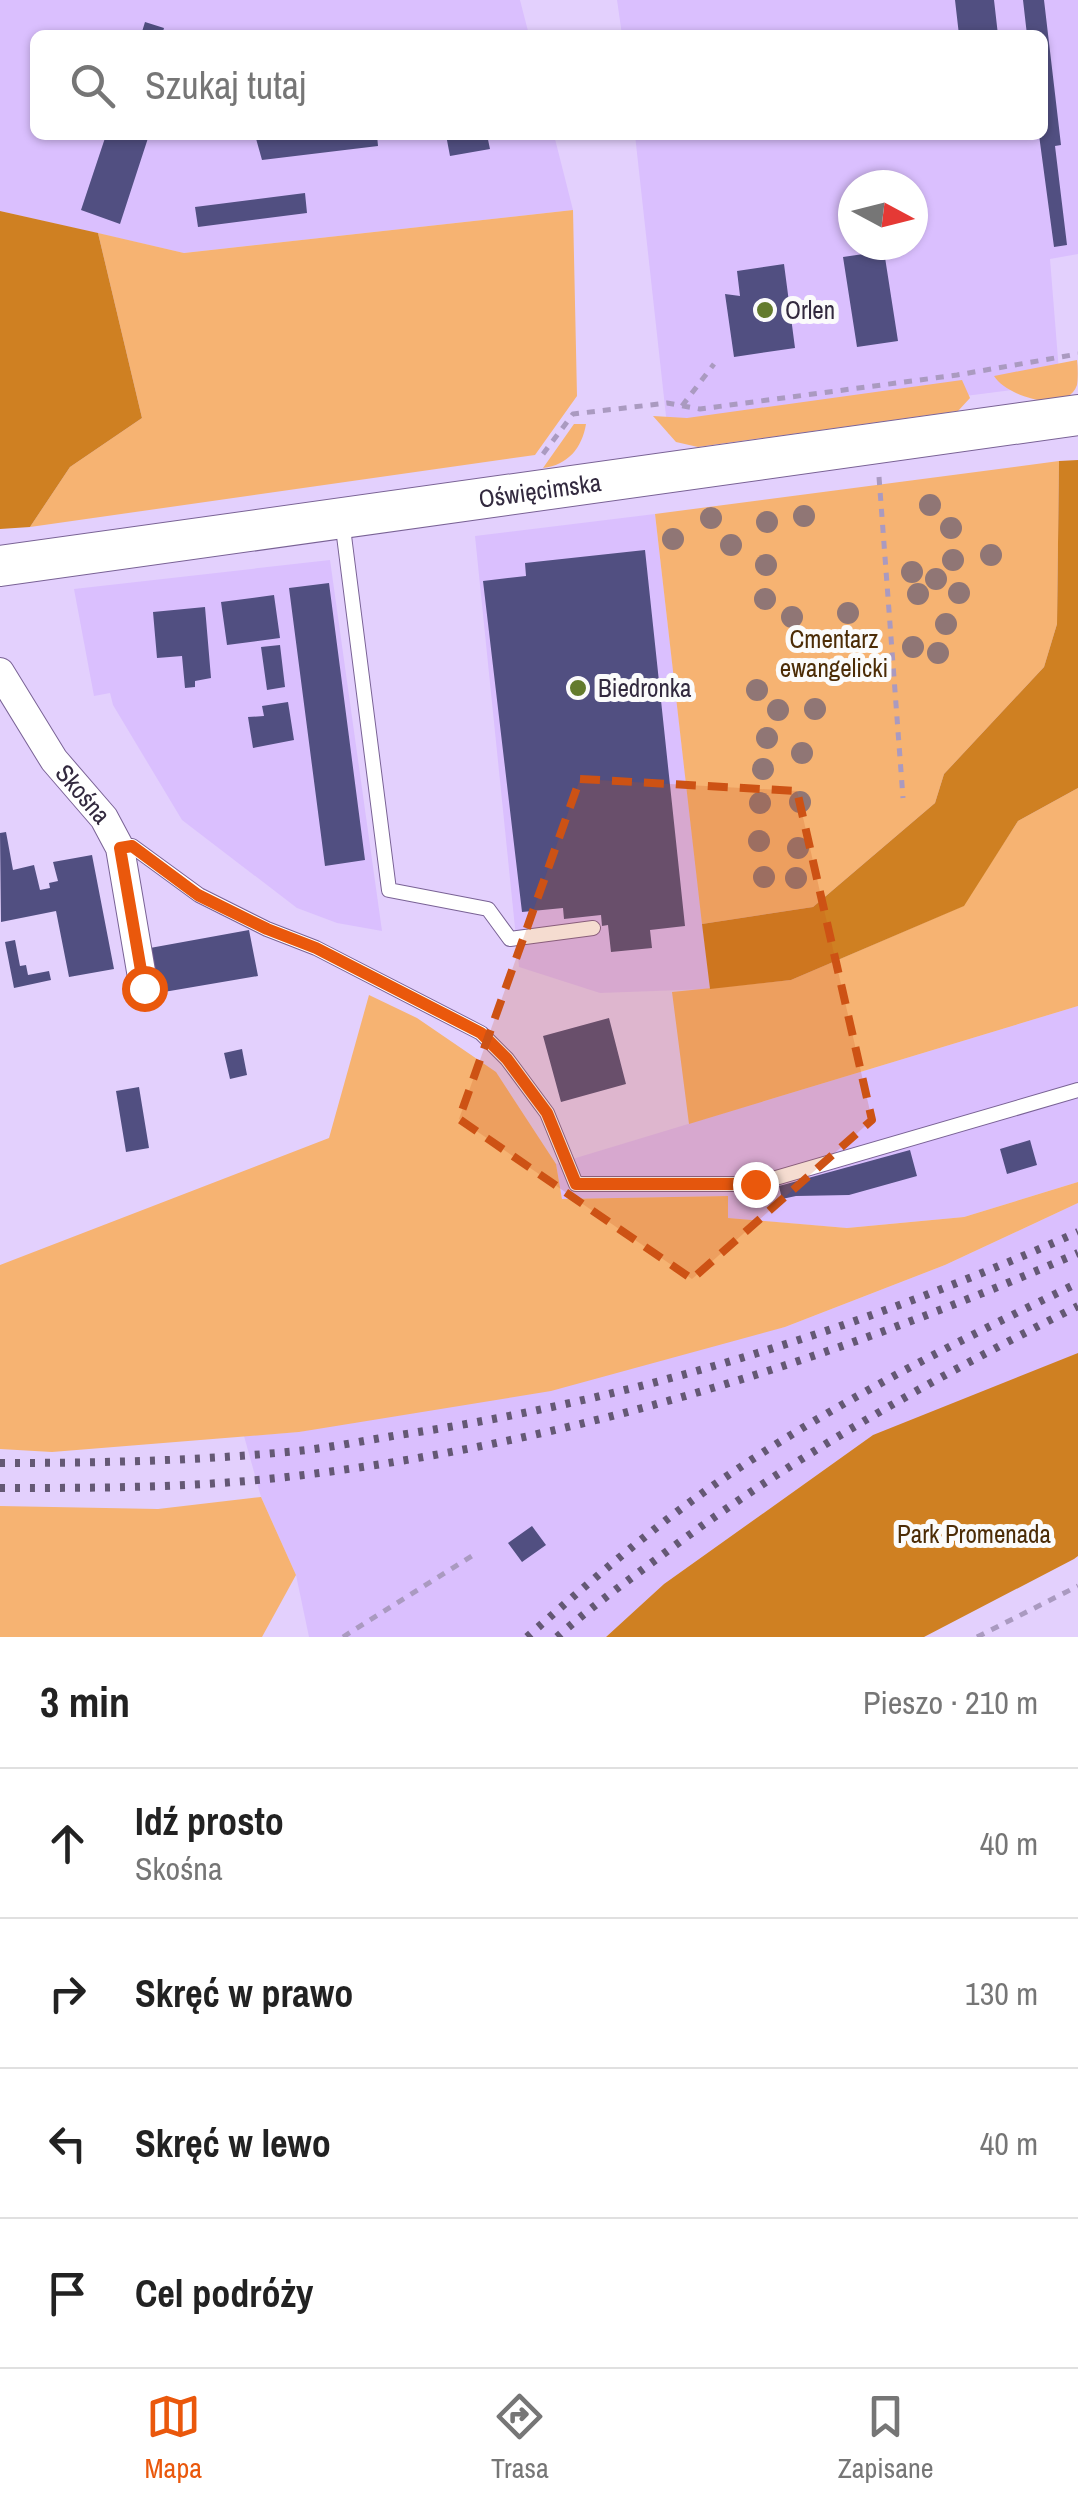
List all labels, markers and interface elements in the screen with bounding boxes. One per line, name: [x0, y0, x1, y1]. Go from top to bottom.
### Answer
search box: [30, 30, 1048, 140]
icon: search: [65, 58, 120, 113]
text: Szukaj tutaj: [145, 60, 306, 111]
north arrow: [838, 170, 928, 260]
place label: Orlen: [785, 293, 835, 327]
marker: Orlen: [754, 299, 776, 321]
street label: Oświęcimska: [476, 465, 604, 516]
park label: Cmentarz ewangelicki: [780, 622, 888, 685]
place label: Biedronka: [598, 671, 692, 705]
marker: Biedronka: [567, 677, 589, 699]
street label: Skośna: [48, 757, 119, 831]
route start: [122, 966, 168, 1012]
route end: [733, 1162, 779, 1208]
park label: Park Promenada: [897, 1517, 1052, 1551]
text: 3 min: [40, 1674, 130, 1730]
text: Pieszo · 210 m: [863, 1681, 1038, 1724]
text: Idź prosto: [135, 1796, 284, 1847]
icon: ahead: [40, 1816, 95, 1871]
text: 40 m: [980, 1822, 1038, 1865]
text: Skośna: [135, 1847, 223, 1890]
icon: right: [40, 1966, 95, 2021]
text: Skręć w prawo: [135, 1968, 353, 2019]
text: 130 m: [965, 1972, 1038, 2015]
icon: left: [40, 2116, 95, 2171]
text: Skręć w lewo: [135, 2118, 331, 2169]
text: 40 m: [980, 2122, 1038, 2165]
icon: arrive: [40, 2266, 95, 2321]
text: Cel podróży: [135, 2268, 313, 2319]
tab: Mapa: [144, 2389, 202, 2487]
tab: Trasa: [491, 2389, 549, 2487]
tab: Zapisane: [838, 2389, 933, 2487]

